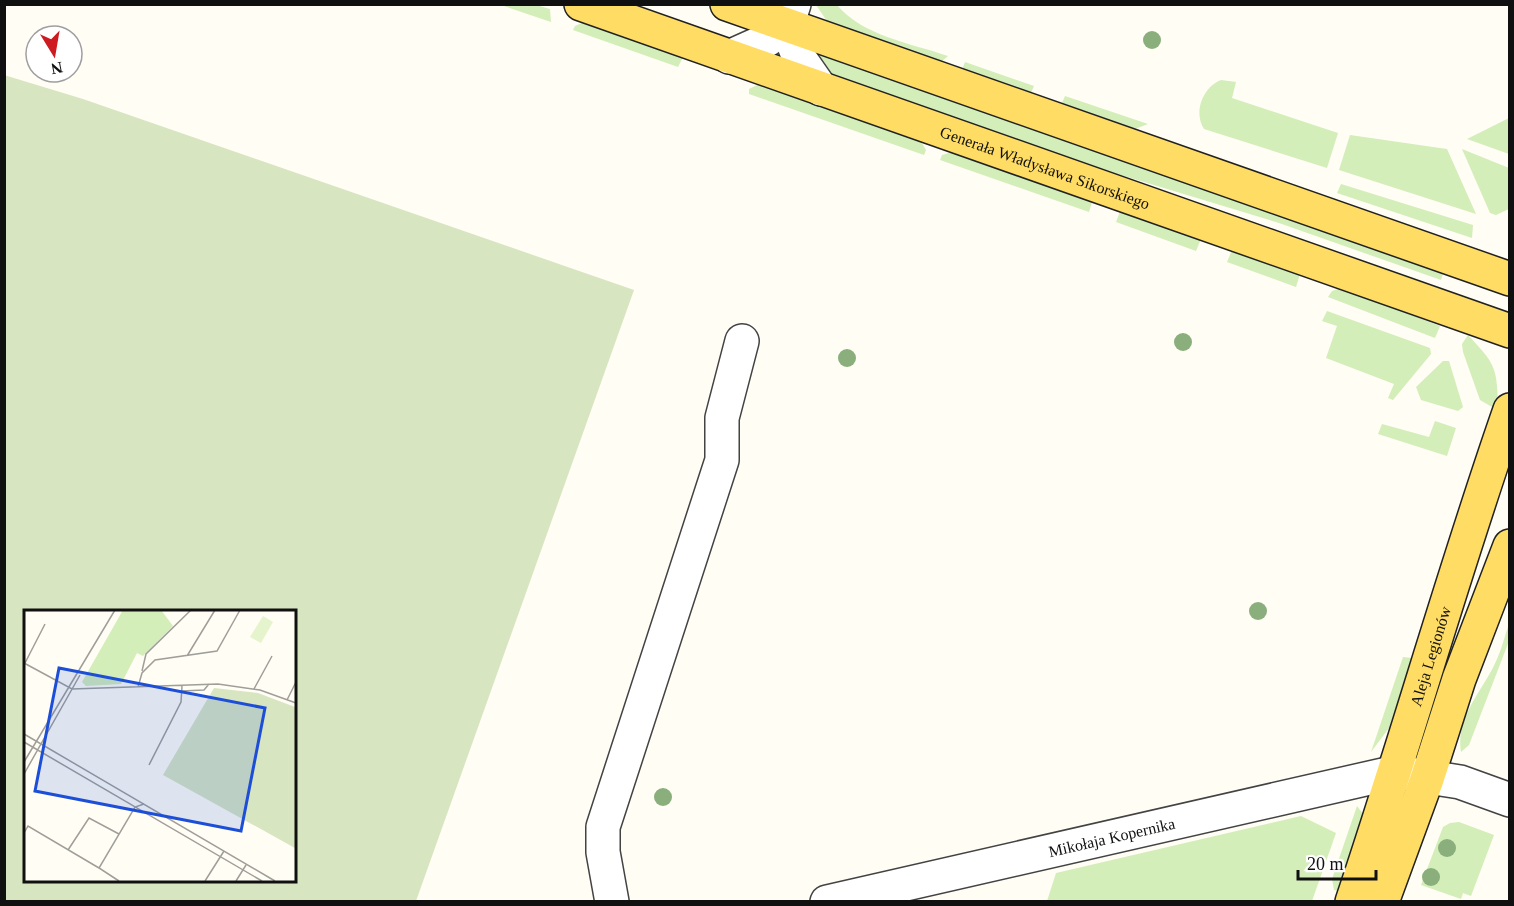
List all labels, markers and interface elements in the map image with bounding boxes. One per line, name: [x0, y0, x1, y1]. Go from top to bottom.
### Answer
north arrow: [24, 24, 84, 84]
text: N: [49, 59, 64, 78]
street label: Generała Władysława Sikorskiego: [938, 123, 1152, 213]
street label: Aleja Legionów: [1407, 604, 1454, 708]
inset map: [24, 610, 296, 882]
street label: Mikołaja Kopernika: [1047, 815, 1177, 860]
scale bar: [1298, 843, 1376, 881]
text: 20 m: [1307, 854, 1344, 874]

